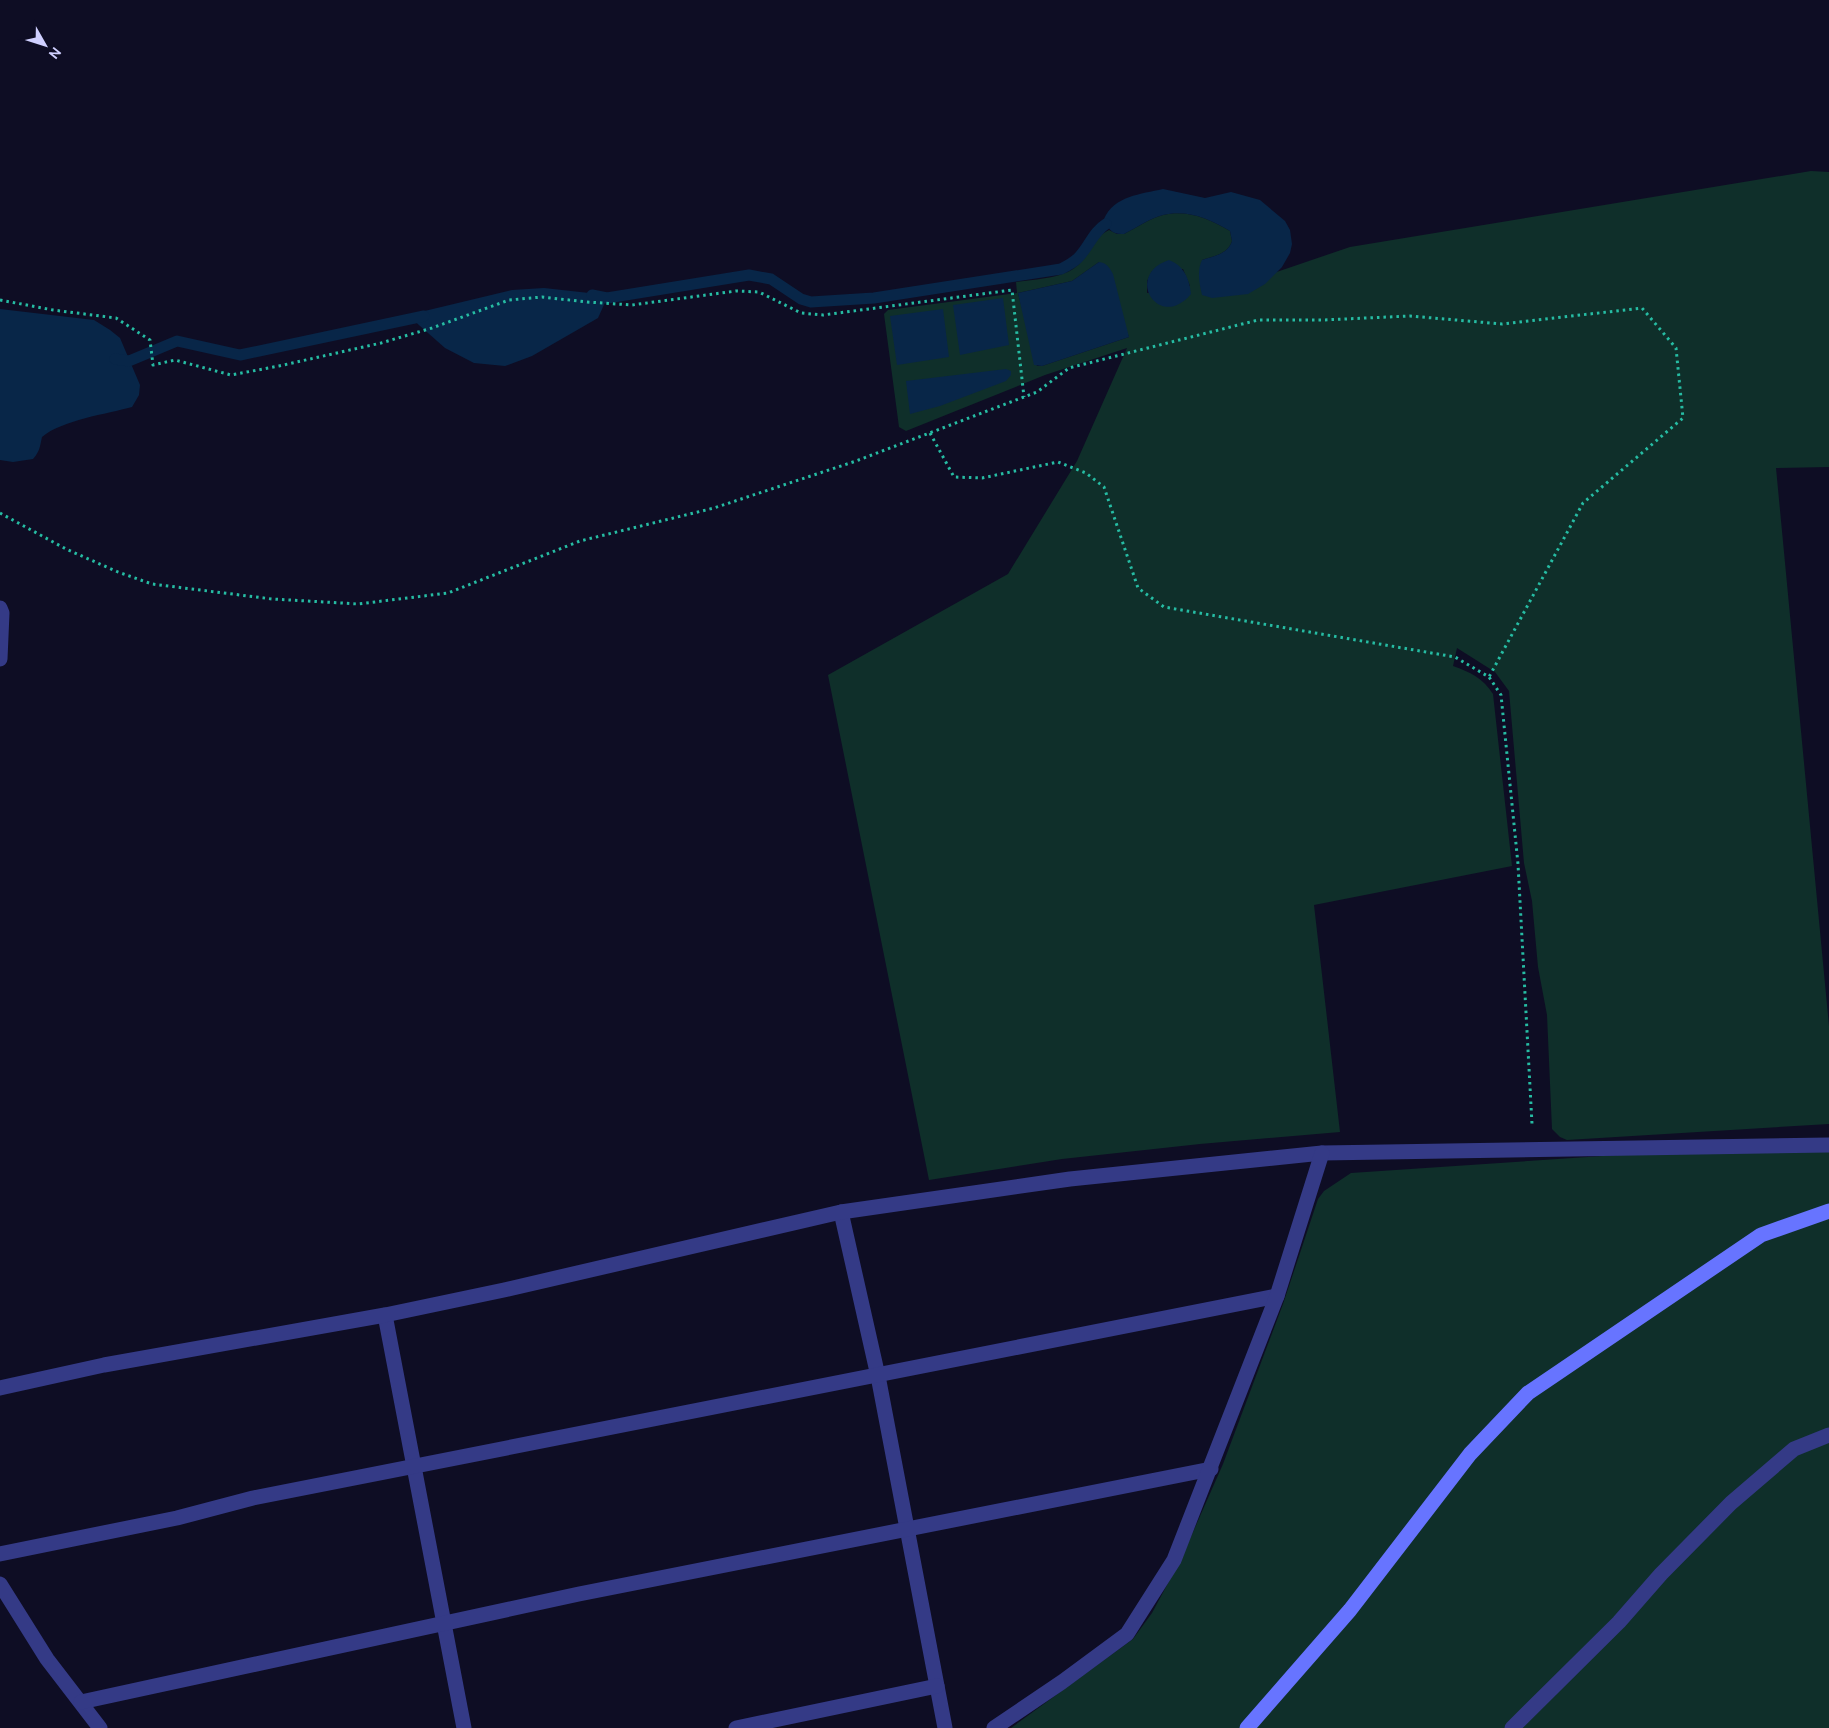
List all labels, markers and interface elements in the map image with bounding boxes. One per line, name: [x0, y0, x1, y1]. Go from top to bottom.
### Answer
north arrow: [20, 20, 70, 70]
text: N: [46, 44, 65, 62]

